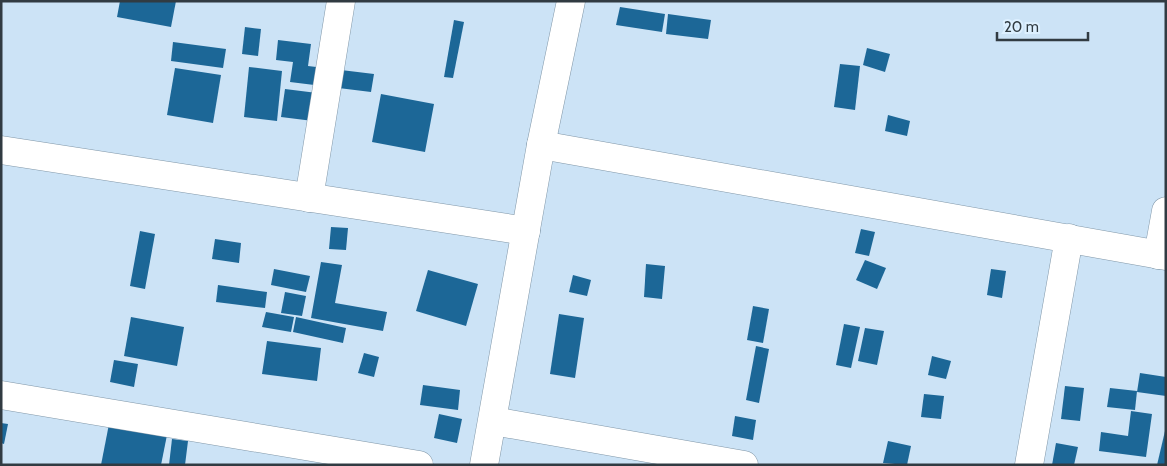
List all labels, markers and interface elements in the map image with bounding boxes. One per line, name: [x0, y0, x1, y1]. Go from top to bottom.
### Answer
scale bar: [997, 10, 1088, 42]
text: 20 m: [1004, 18, 1039, 36]

